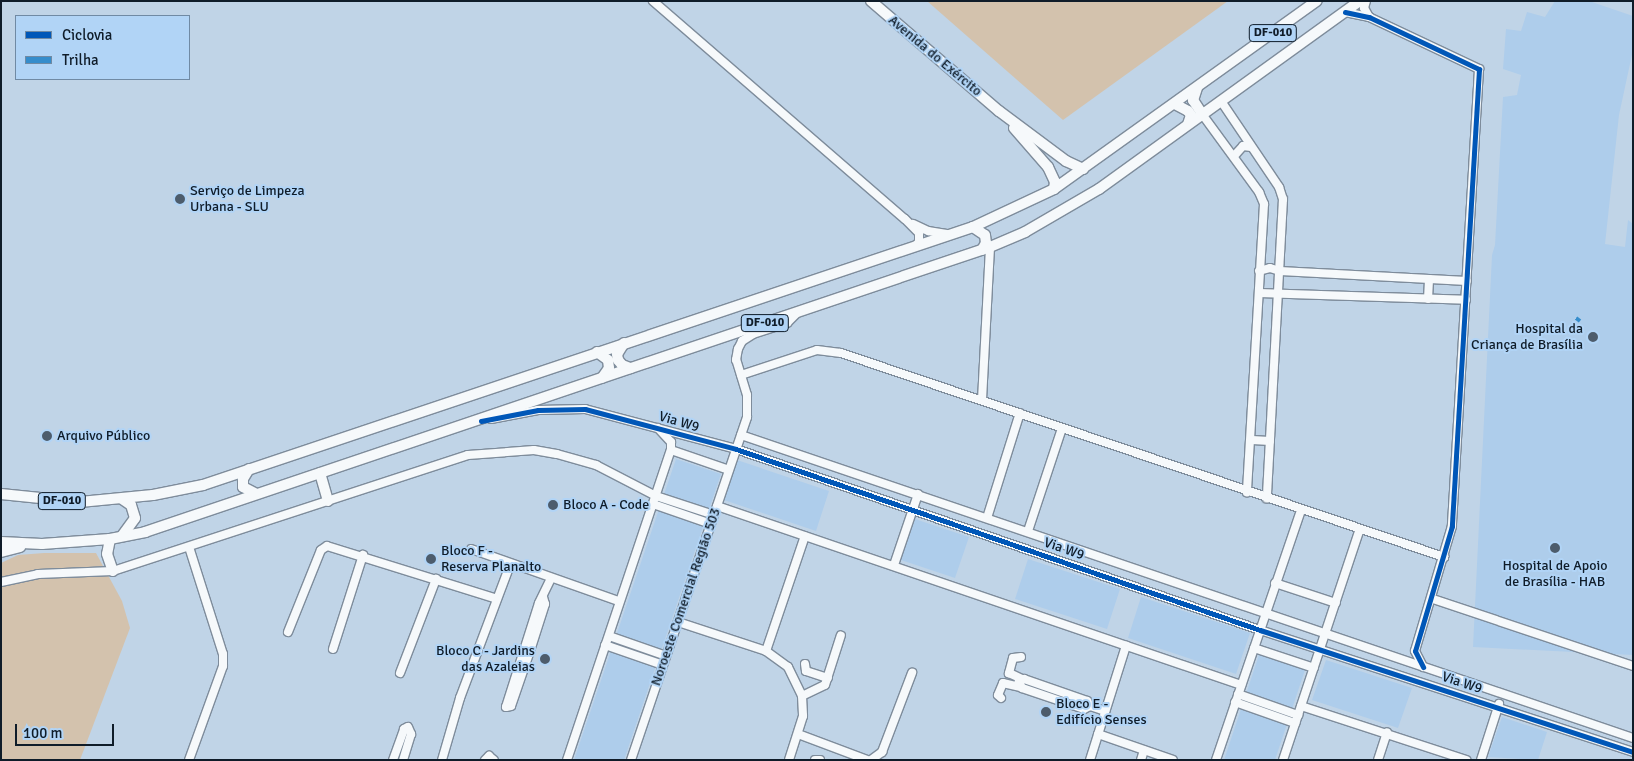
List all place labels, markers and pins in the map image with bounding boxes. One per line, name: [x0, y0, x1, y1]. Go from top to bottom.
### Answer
place label: Serviço de Limpeza Urbana - SLU: [190, 183, 304, 216]
marker: Serviço de Limpeza Urbana - SLU: [174, 193, 186, 205]
place label: Hospital da Criança de Brasília: [1471, 321, 1583, 354]
marker: Hospital da Criança de Brasília: [1587, 331, 1599, 343]
place label: Arquivo Público: [57, 428, 150, 444]
marker: Arquivo Público: [41, 430, 53, 442]
place label: Bloco A - Code: [563, 497, 649, 513]
marker: Bloco A - Code: [547, 499, 559, 511]
marker: Hospital de Apoio de Brasília - HAB: [1548, 541, 1562, 555]
place label: Bloco F - Reserva Planalto: [441, 543, 541, 576]
marker: Bloco F - Reserva Planalto: [425, 553, 437, 565]
place label: Hospital de Apoio de Brasília - HAB: [1502, 558, 1608, 590]
place label: Bloco C - Jardins das Azaleias: [436, 643, 535, 676]
marker: Bloco C - Jardins das Azaleias: [539, 653, 551, 665]
place label: Bloco E - Edifício Senses: [1056, 696, 1147, 729]
marker: Bloco E - Edifício Senses: [1040, 706, 1052, 718]

